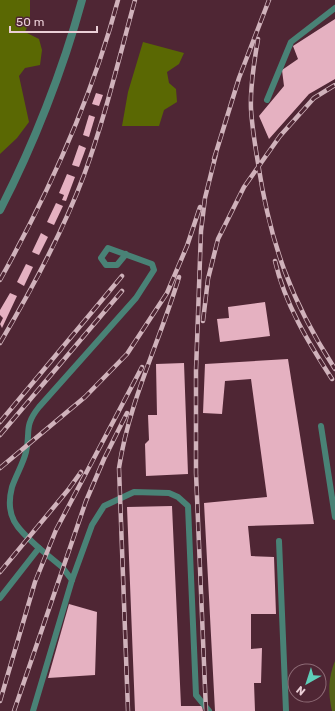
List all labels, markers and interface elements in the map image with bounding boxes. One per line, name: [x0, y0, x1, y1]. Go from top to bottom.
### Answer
scale bar: [10, 8, 97, 34]
text: 50 m: [16, 15, 44, 29]
north arrow: [287, 663, 327, 703]
text: N: [294, 683, 308, 698]

